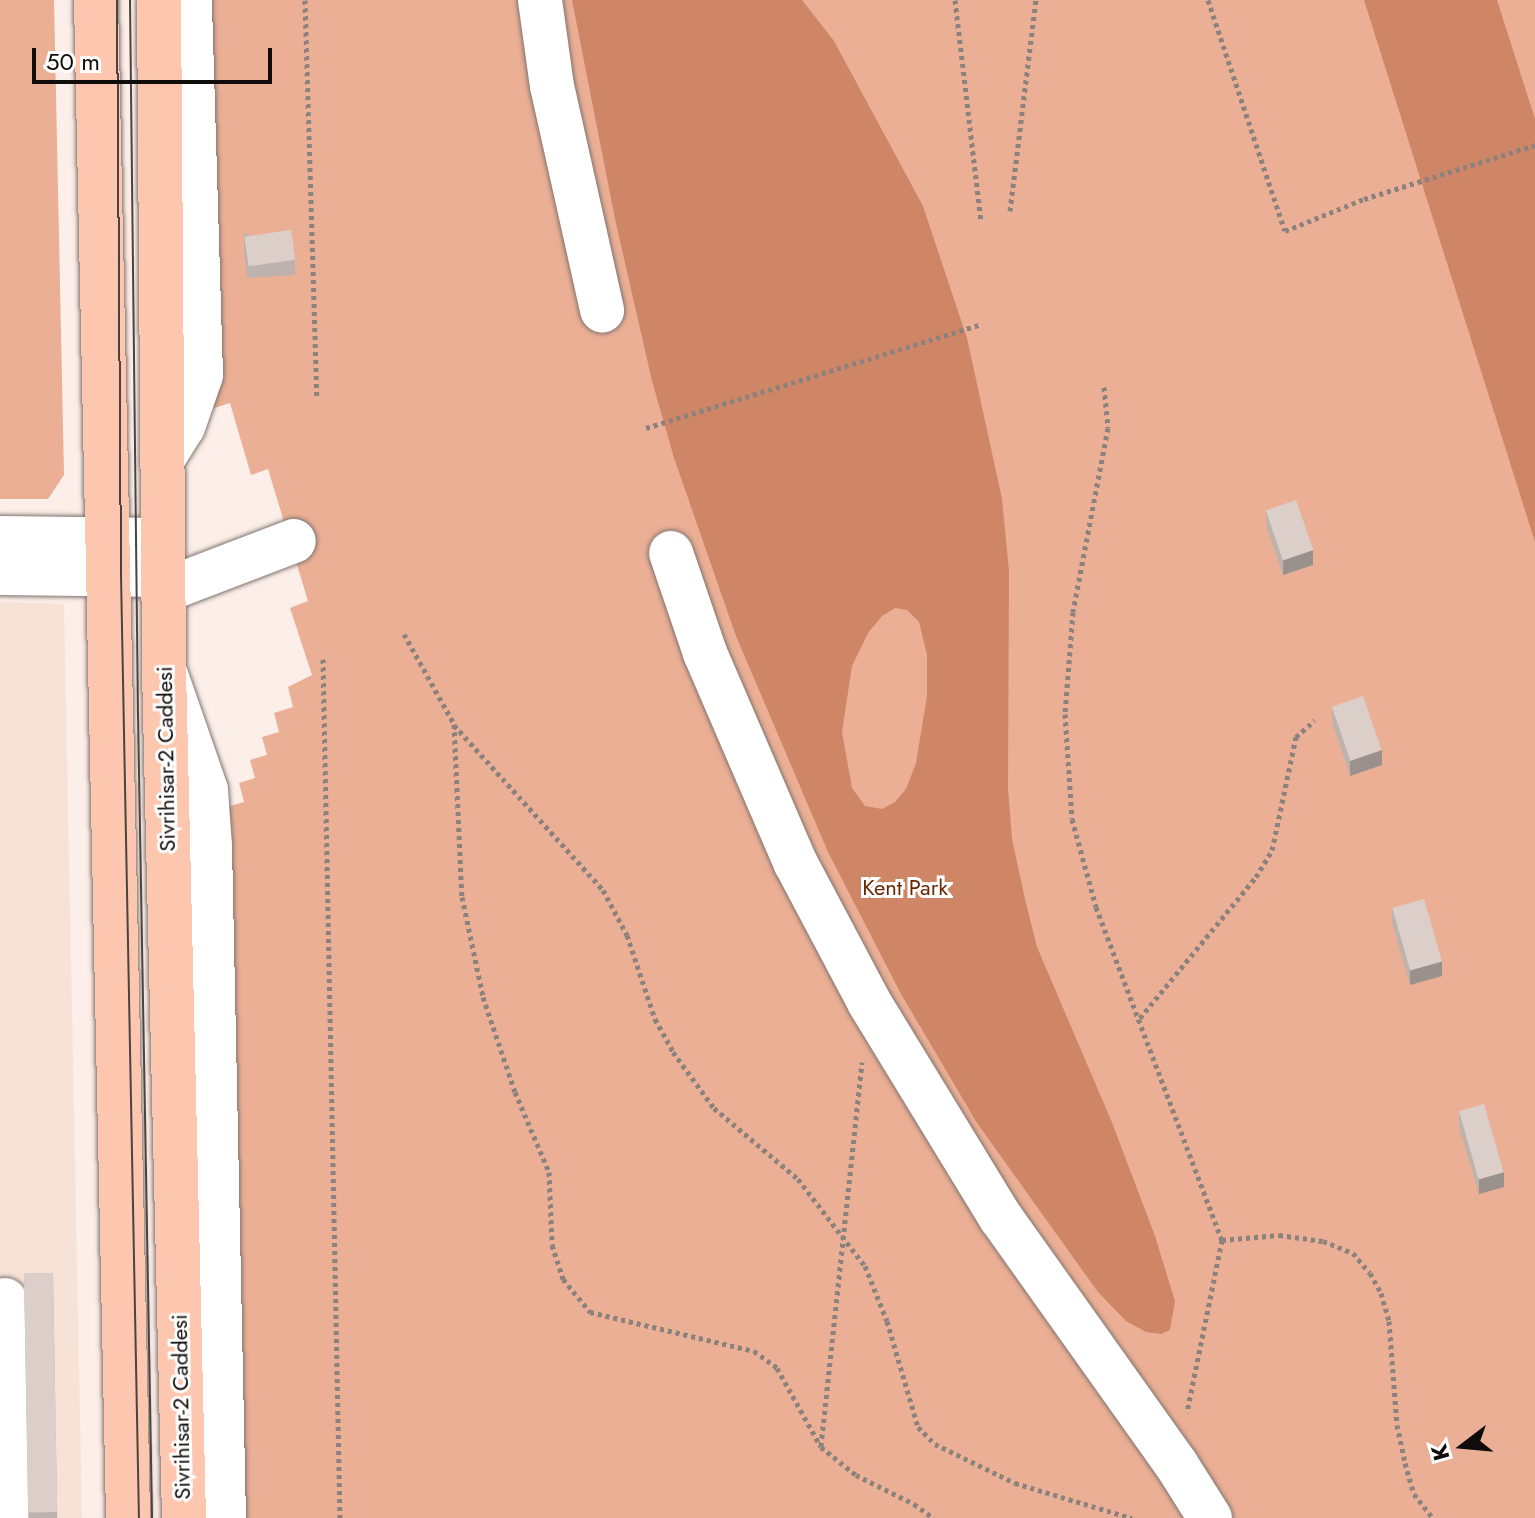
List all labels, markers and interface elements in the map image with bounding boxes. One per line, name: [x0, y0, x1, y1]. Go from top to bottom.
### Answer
scale bar: [36, 32, 276, 82]
text: 50 m: [46, 44, 100, 79]
street label: Sivrihisar-2 Caddesi: [151, 666, 181, 852]
park label: Kent Park: [862, 875, 948, 901]
street label: Sivrihisar-2 Caddesi: [166, 1314, 196, 1500]
north arrow: [1423, 1406, 1503, 1486]
text: K: [1422, 1441, 1457, 1464]

